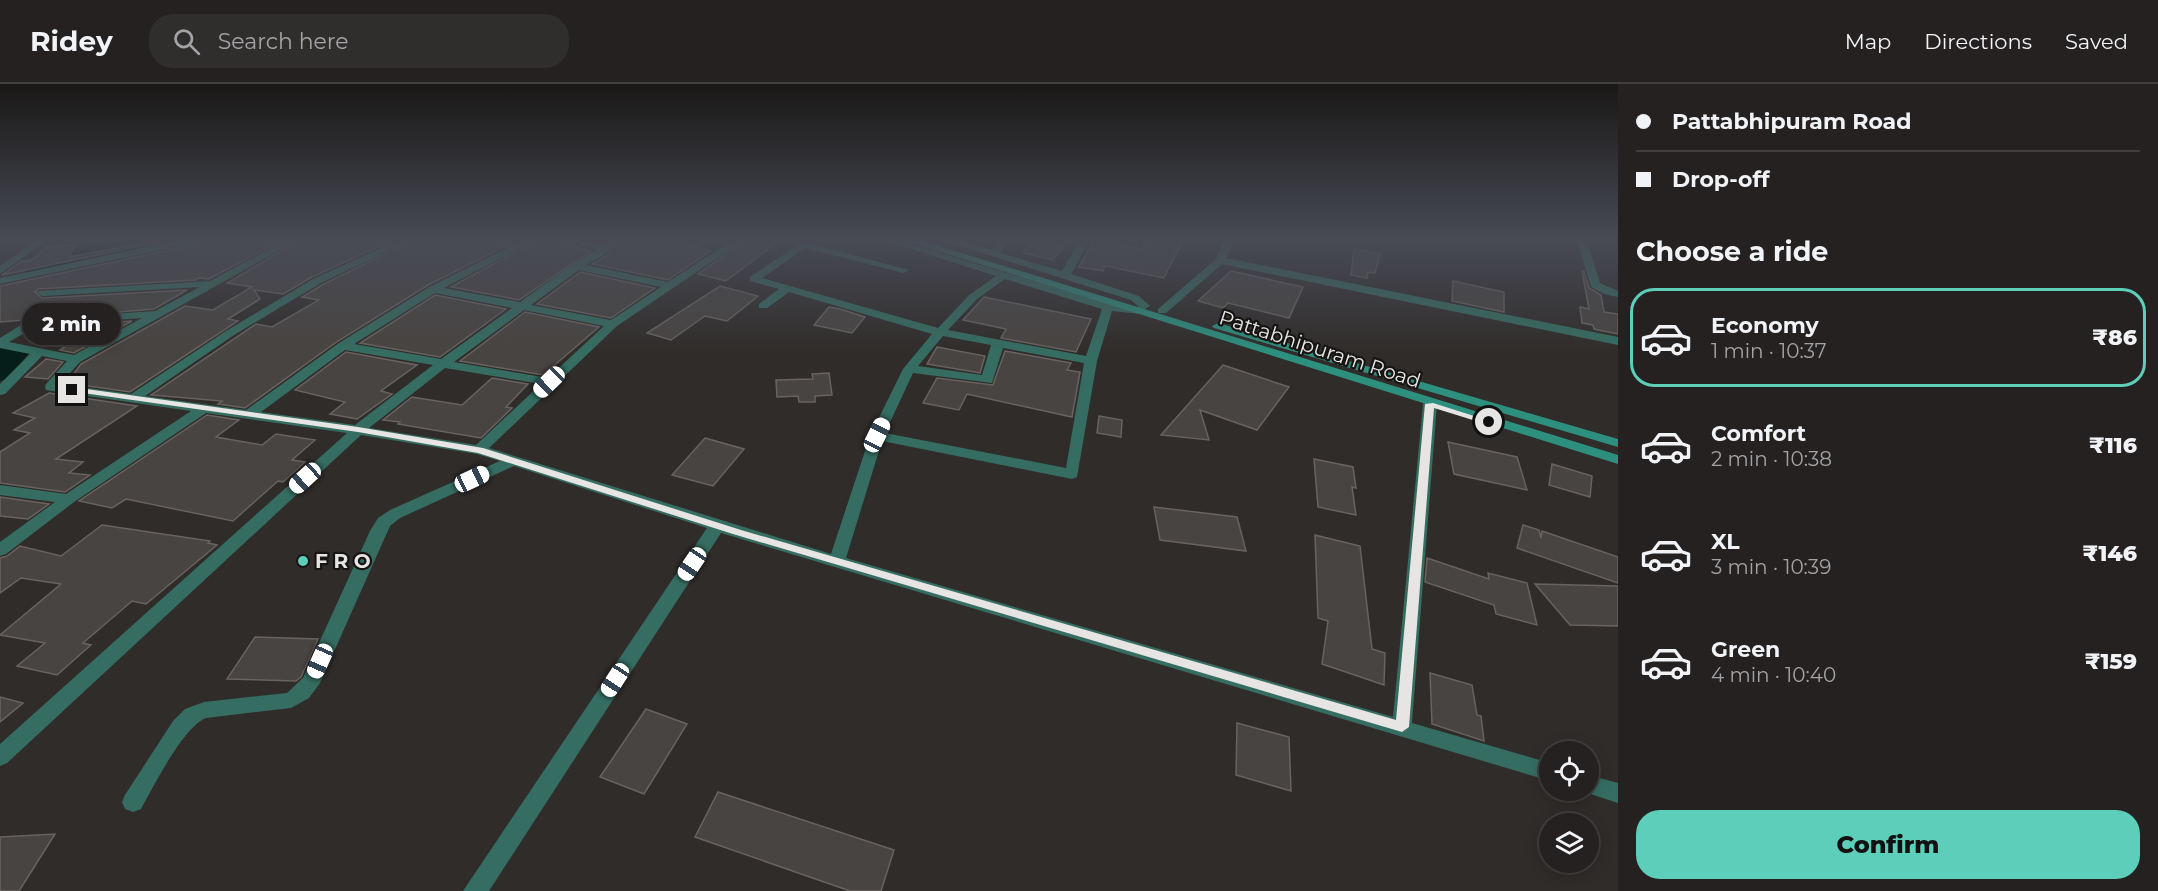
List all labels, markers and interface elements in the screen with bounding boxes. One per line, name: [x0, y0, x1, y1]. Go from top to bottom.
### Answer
search box: [149, 14, 569, 68]
text: Ridey: [30, 24, 113, 58]
icon: search: [170, 25, 203, 58]
text: Search here: [218, 28, 349, 55]
text: Map: [1845, 29, 1891, 54]
text: Directions: [1924, 29, 2032, 54]
text: Saved: [2065, 29, 2128, 54]
text: Pattabhipuram Road: [1672, 108, 1911, 135]
text: Drop-off: [1672, 166, 1770, 193]
text: Choose a ride: [1636, 235, 1828, 268]
callout: 2 min: [22, 303, 122, 345]
street label: Pattabhipuram Road: [1216, 305, 1424, 393]
icon: car: [1639, 311, 1693, 365]
text: 2 min: [42, 312, 101, 336]
text: Economy: [1711, 312, 1819, 339]
text: ₹86: [2092, 324, 2137, 351]
text: 1 min · 10:37: [1711, 339, 1827, 363]
car: [530, 363, 568, 401]
route end: [58, 376, 85, 403]
route start: [1475, 408, 1502, 435]
car: [861, 415, 893, 455]
icon: car: [1639, 419, 1693, 473]
text: Comfort: [1711, 420, 1806, 447]
text: ₹116: [2089, 432, 2137, 459]
text: 2 min · 10:38: [1711, 447, 1832, 471]
car: [286, 459, 324, 497]
car: [452, 463, 492, 495]
icon: car: [1639, 527, 1693, 581]
text: XL: [1711, 528, 1740, 555]
text: ₹146: [2082, 540, 2137, 567]
car: [674, 544, 710, 584]
place label: F R O: [315, 549, 371, 573]
marker: F R O: [296, 554, 310, 568]
text: 3 min · 10:39: [1711, 555, 1831, 579]
icon: car: [1639, 635, 1693, 689]
text: Green: [1711, 636, 1780, 663]
car: [304, 641, 336, 681]
text: ₹159: [2084, 648, 2137, 675]
car: [598, 660, 632, 700]
text: 4 min · 10:40: [1711, 663, 1836, 687]
map controls: [1539, 741, 1599, 873]
button: locate: [1539, 741, 1599, 801]
button: Confirm: [1636, 810, 2140, 879]
button: layers: [1539, 813, 1599, 873]

